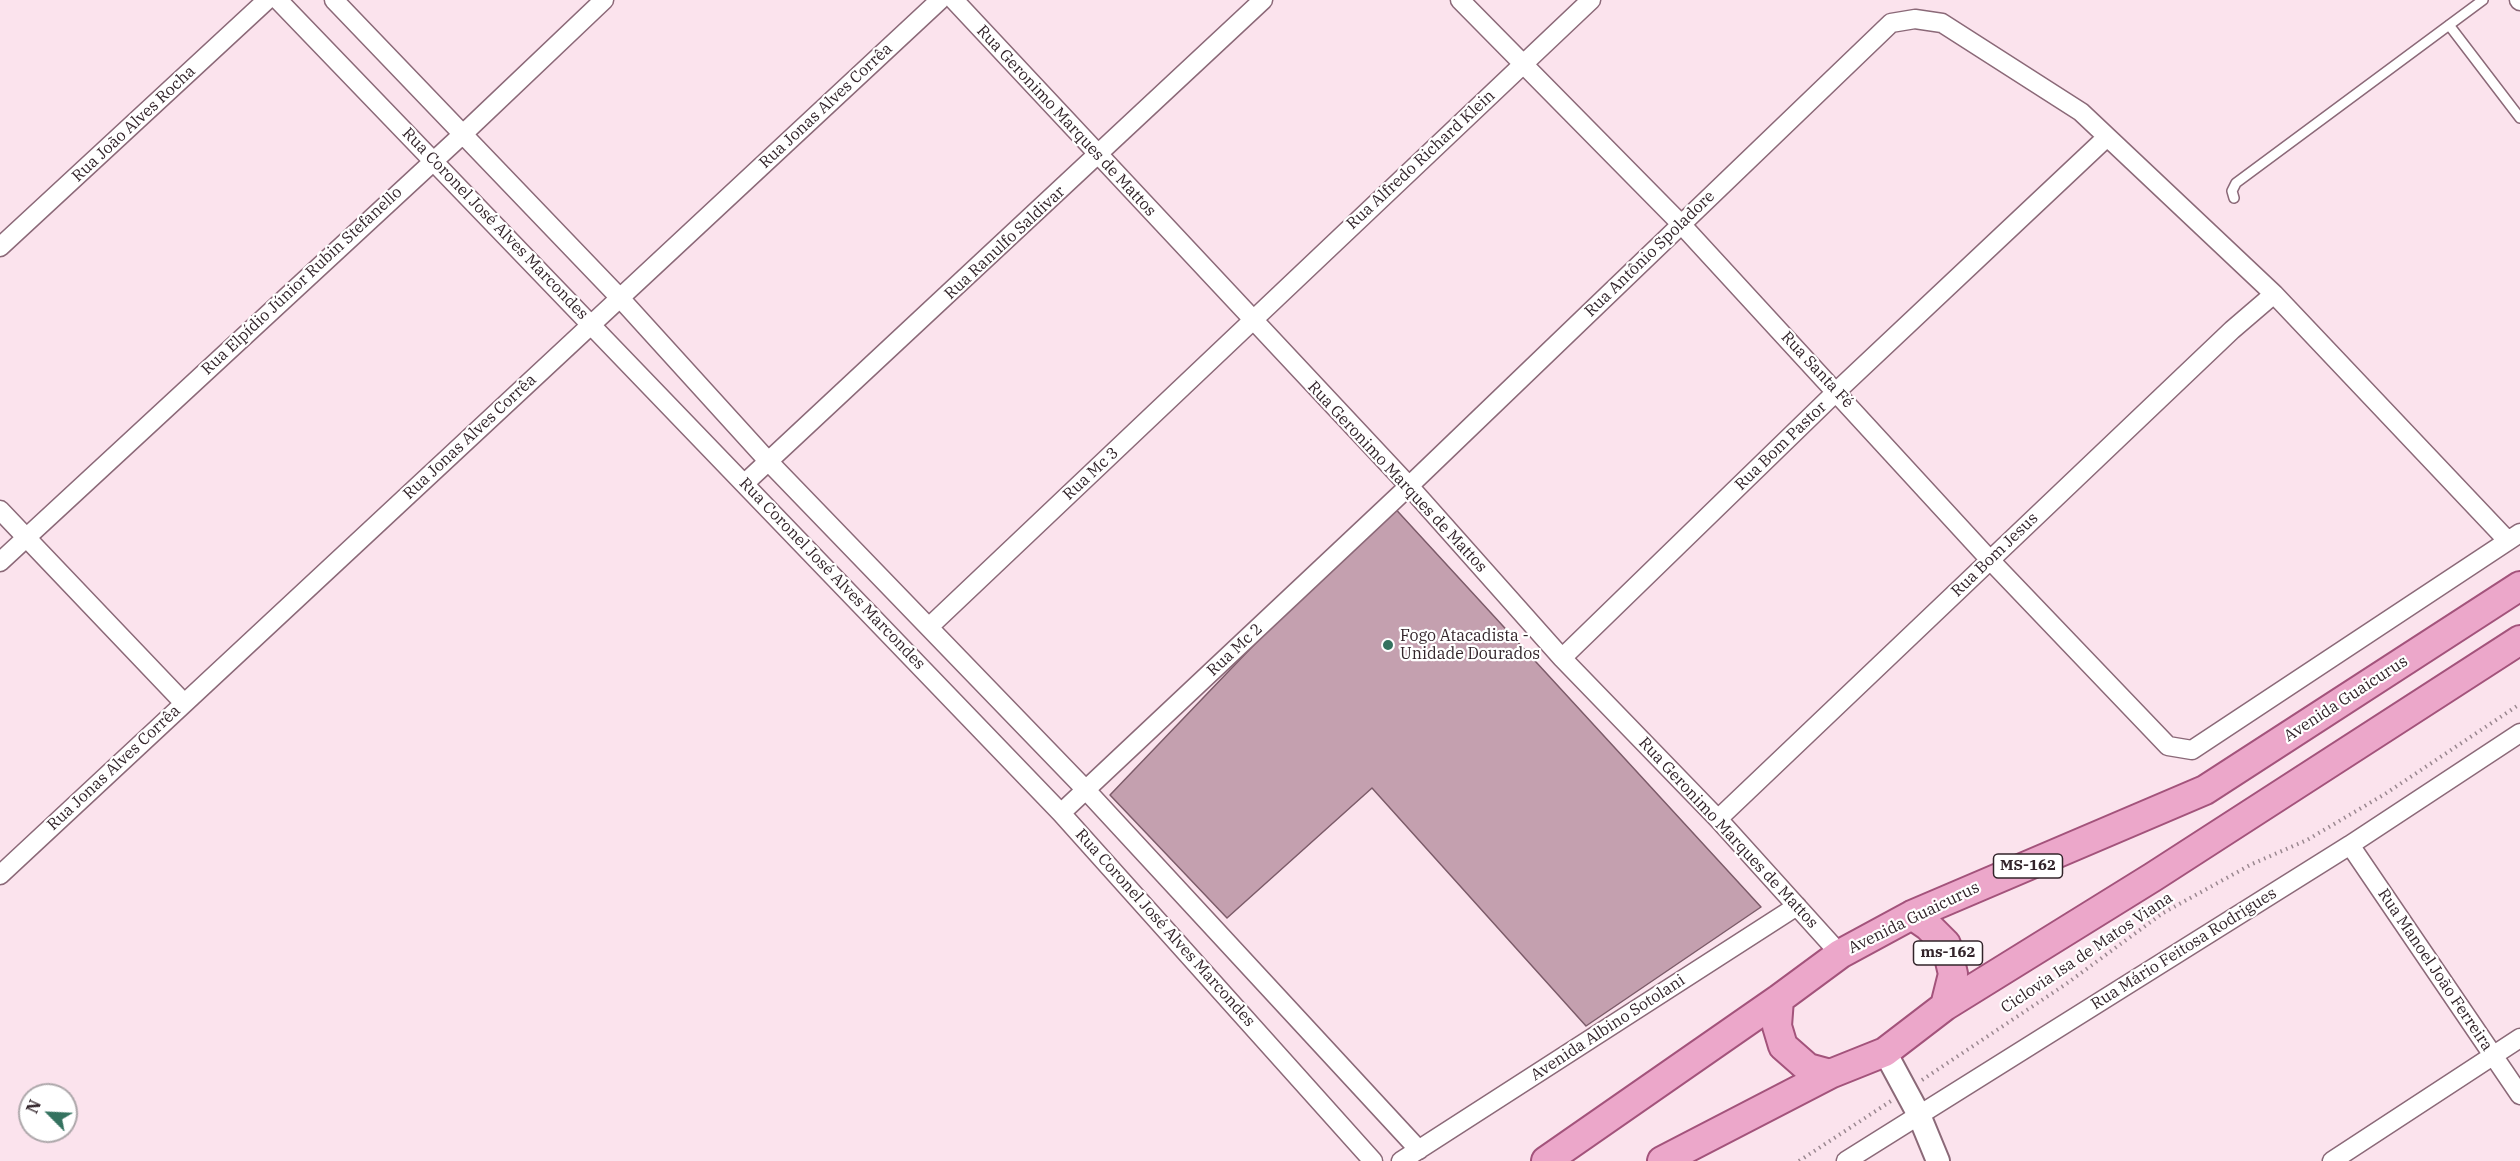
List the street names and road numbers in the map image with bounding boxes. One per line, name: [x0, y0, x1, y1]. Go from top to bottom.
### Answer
street label: Rua Geronimo Marques de Mattos: [972, 21, 1160, 221]
street label: Rua Jonas Alves Corrêa: [756, 39, 896, 173]
street label: Rua João Alves Rocha: [68, 62, 200, 186]
street label: Rua Alfredo Richard Klein: [1343, 86, 1499, 234]
street label: Rua Coronel José Alves Marcondes: [398, 124, 592, 324]
street label: Rua Ranulfo Saldivar: [941, 182, 1069, 304]
street label: Rua Elpídio Júnior Rubin Stefanello: [198, 183, 406, 379]
street label: Rua Antônio Spoladore: [1581, 187, 1719, 321]
street label: Rua Santa Fé: [1777, 328, 1857, 412]
street label: Rua Jonas Alves Corrêa: [400, 370, 540, 504]
street label: Rua Geronimo Marques de Mattos: [1303, 377, 1491, 577]
street label: Rua Bom Pastor: [1731, 398, 1831, 494]
street label: Rua Mc 3: [1059, 444, 1123, 504]
street label: Rua Coronel José Alves Marcondes: [735, 474, 929, 674]
street label: Rua Bom Jesus: [1948, 509, 2042, 601]
street label: Rua Mc 2: [1203, 620, 1267, 680]
street label: Avenida Guaicurus: [2281, 652, 2411, 746]
street label: Rua Jonas Alves Corrêa: [44, 701, 184, 835]
street label: Rua Geronimo Marques de Mattos: [1634, 733, 1822, 933]
street label: Rua Coronel José Alves Marcondes: [1071, 825, 1259, 1031]
road number: MS-162: [1994, 854, 2062, 878]
street label: Avenida Guaicurus: [1845, 878, 1983, 958]
street label: Rua Mário Feitosa Rodrigues: [2088, 884, 2280, 1014]
street label: Rua Manoel João Ferreira: [2373, 885, 2497, 1055]
street label: Ciclovia Isa de Matos Viana: [1998, 888, 2176, 1018]
road number: ms-162: [1914, 941, 1982, 965]
street label: Avenida Albino Sotolani: [1527, 971, 1689, 1085]

